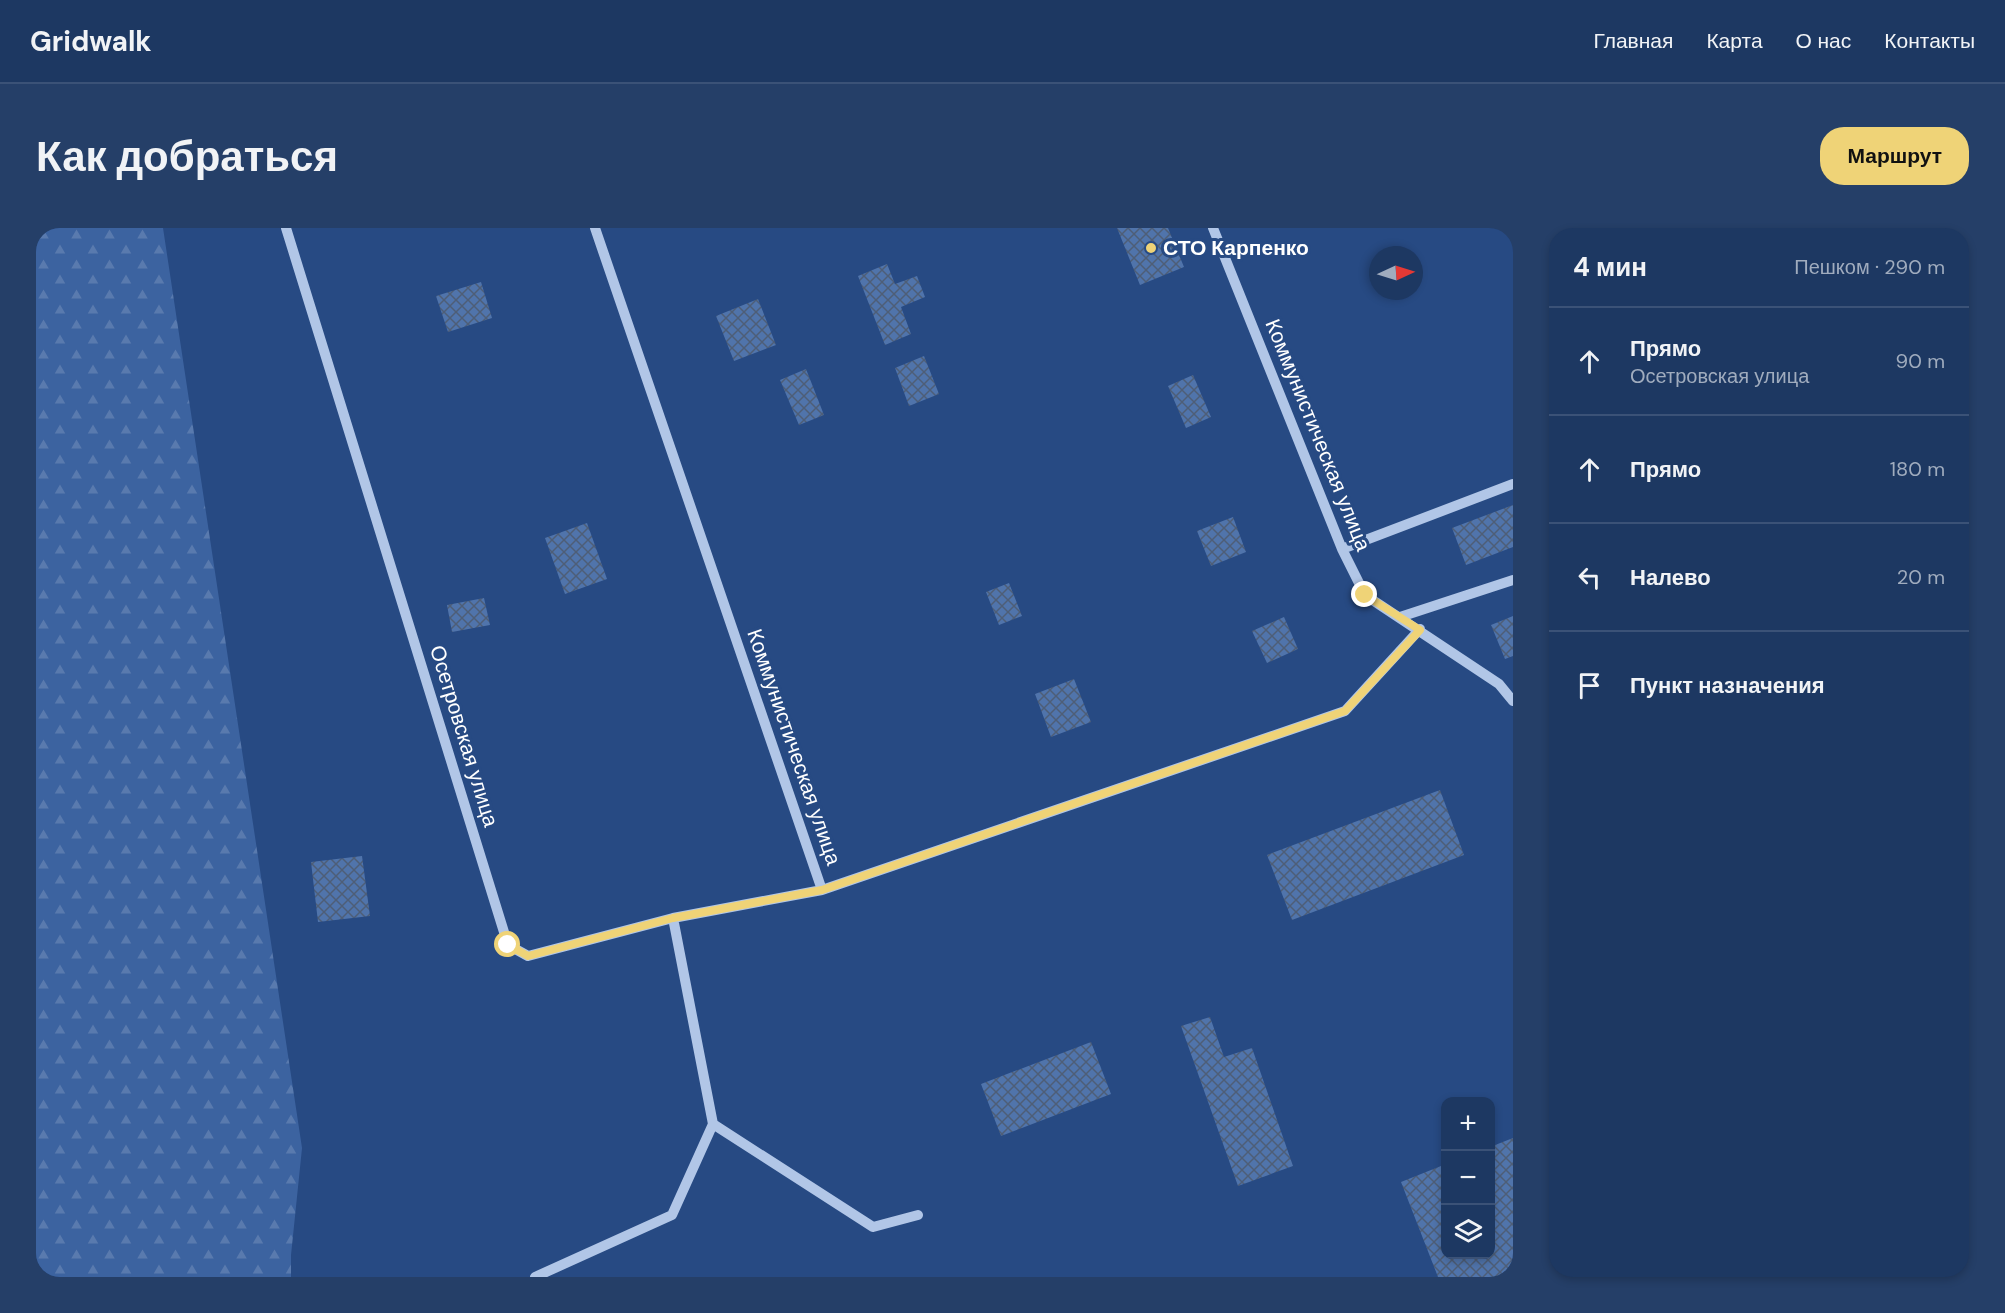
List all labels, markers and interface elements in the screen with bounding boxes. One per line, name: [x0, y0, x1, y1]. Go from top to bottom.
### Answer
text: Gridwalk: [30, 23, 152, 60]
text: Главная: [1593, 27, 1673, 55]
text: Карта: [1706, 27, 1763, 55]
text: О нас: [1796, 27, 1851, 55]
text: Контакты: [1884, 27, 1975, 55]
button: Маршрут: [1820, 127, 1969, 185]
text: Как добраться: [36, 129, 338, 184]
place label: СТО Карпенко: [1163, 234, 1309, 262]
marker: СТО Карпенко: [1144, 241, 1158, 255]
north arrow: [1369, 246, 1423, 300]
text: 4 мин: [1573, 250, 1647, 284]
text: Пешком · 290 m: [1794, 254, 1945, 280]
street label: Коммунистическая улица: [1259, 315, 1378, 555]
text: Прямо: [1630, 334, 1701, 363]
icon: ahead: [1573, 345, 1606, 378]
text: 90 m: [1896, 348, 1945, 374]
text: Осетровская улица: [1630, 363, 1809, 389]
icon: ahead: [1573, 453, 1606, 486]
text: Прямо: [1630, 455, 1701, 484]
text: 180 m: [1890, 456, 1945, 482]
icon: left: [1573, 561, 1606, 594]
text: Налево: [1630, 563, 1711, 592]
text: 20 m: [1897, 564, 1945, 590]
route end: [1351, 581, 1377, 607]
street label: Коммунистическая улица: [740, 625, 848, 869]
street label: Осетровская улица: [423, 642, 505, 830]
icon: arrive: [1573, 669, 1606, 702]
text: Пункт назначения: [1630, 671, 1825, 700]
route start: [494, 931, 520, 957]
map controls: [1441, 1097, 1495, 1259]
button: +: [1441, 1097, 1495, 1151]
button: −: [1441, 1151, 1495, 1205]
button: layers: [1441, 1205, 1495, 1259]

